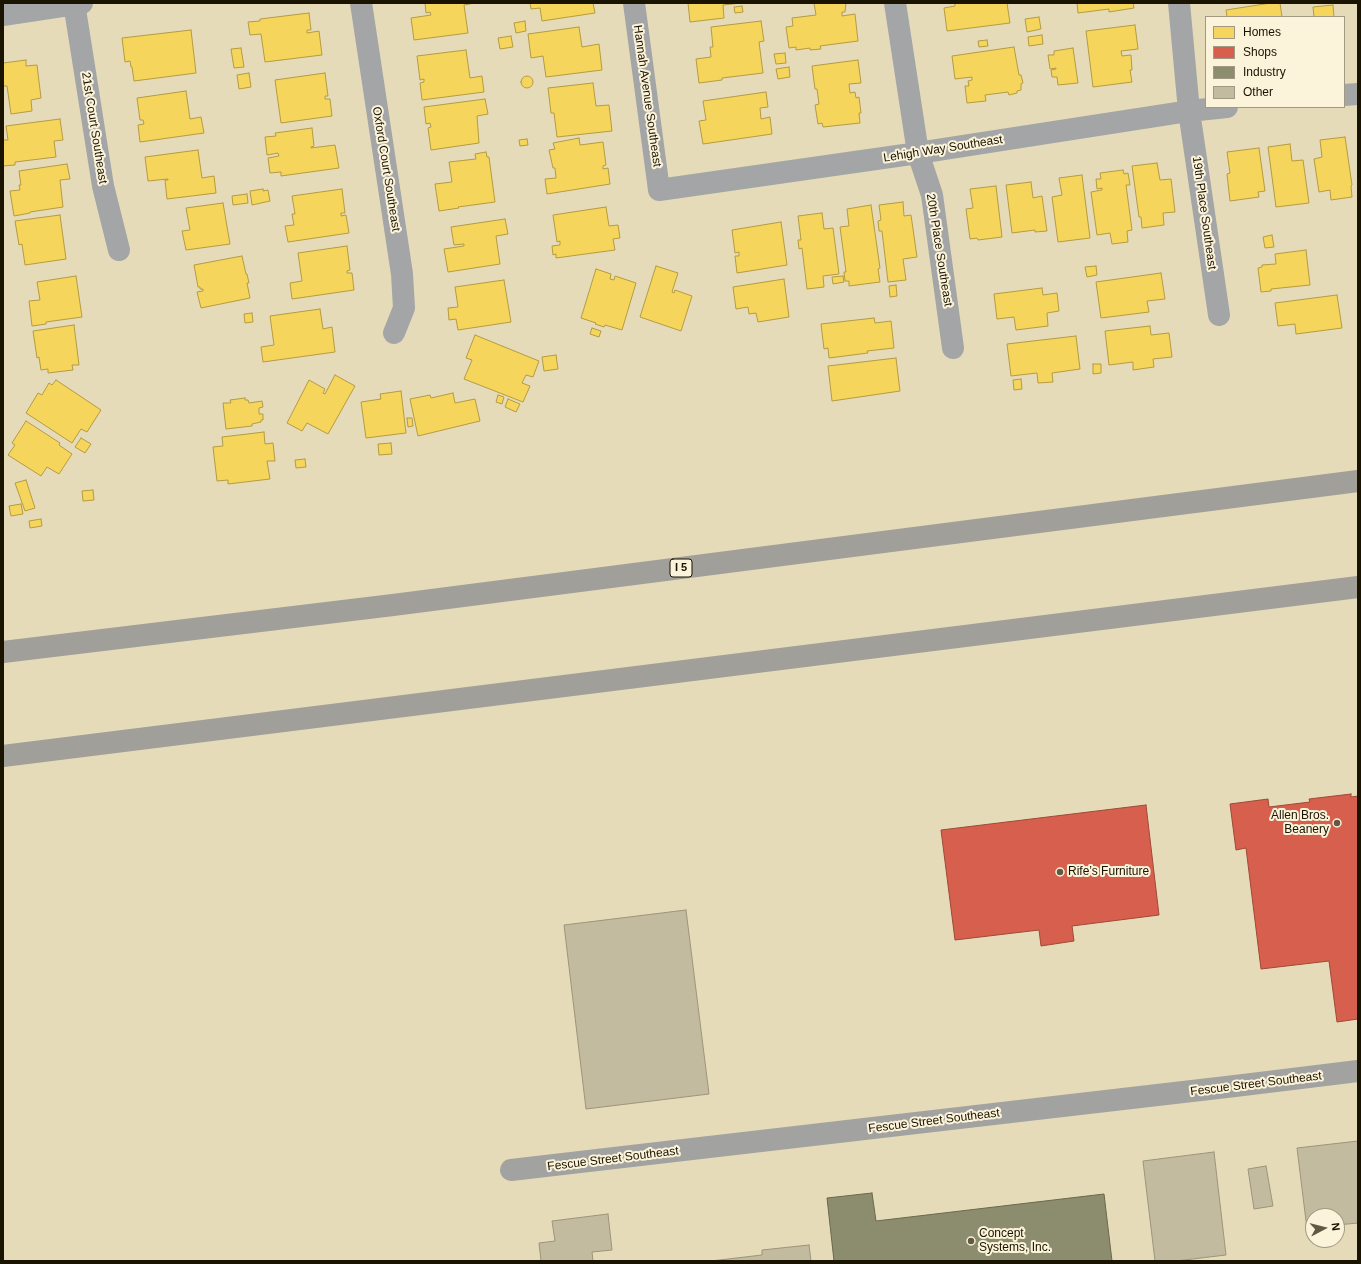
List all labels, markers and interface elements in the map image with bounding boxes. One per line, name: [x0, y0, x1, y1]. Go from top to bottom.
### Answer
legend: [1205, 16, 1345, 108]
street label: Hannah Avenue Southeast: [630, 24, 664, 168]
text: Homes: [1243, 25, 1281, 39]
text: Shops: [1243, 45, 1277, 59]
text: Industry: [1243, 65, 1286, 79]
street label: 21st Court Southeast: [78, 71, 110, 185]
text: Other: [1243, 85, 1273, 99]
street label: Oxford Court Southeast: [369, 106, 403, 232]
street label: Lehigh Way Southeast: [882, 132, 1004, 166]
street label: 19th Place Southeast: [1189, 156, 1219, 270]
street label: 20th Place Southeast: [923, 193, 955, 307]
road number: I 5: [670, 559, 692, 577]
place label: Allen Bros. Beanery: [1271, 809, 1329, 837]
marker: Allen Bros. Beanery: [1332, 818, 1342, 828]
place label: Rife’s Furniture: [1068, 865, 1149, 879]
marker: Rife’s Furniture: [1055, 867, 1065, 877]
street label: Fescue Street Southeast: [1190, 1069, 1322, 1099]
street label: Fescue Street Southeast: [868, 1106, 1000, 1136]
street label: Fescue Street Southeast: [547, 1144, 679, 1174]
north arrow: [1305, 1208, 1345, 1248]
text: N: [1329, 1222, 1342, 1231]
place label: Concept Systems, Inc.: [979, 1227, 1051, 1255]
marker: Concept Systems, Inc.: [966, 1236, 976, 1246]

